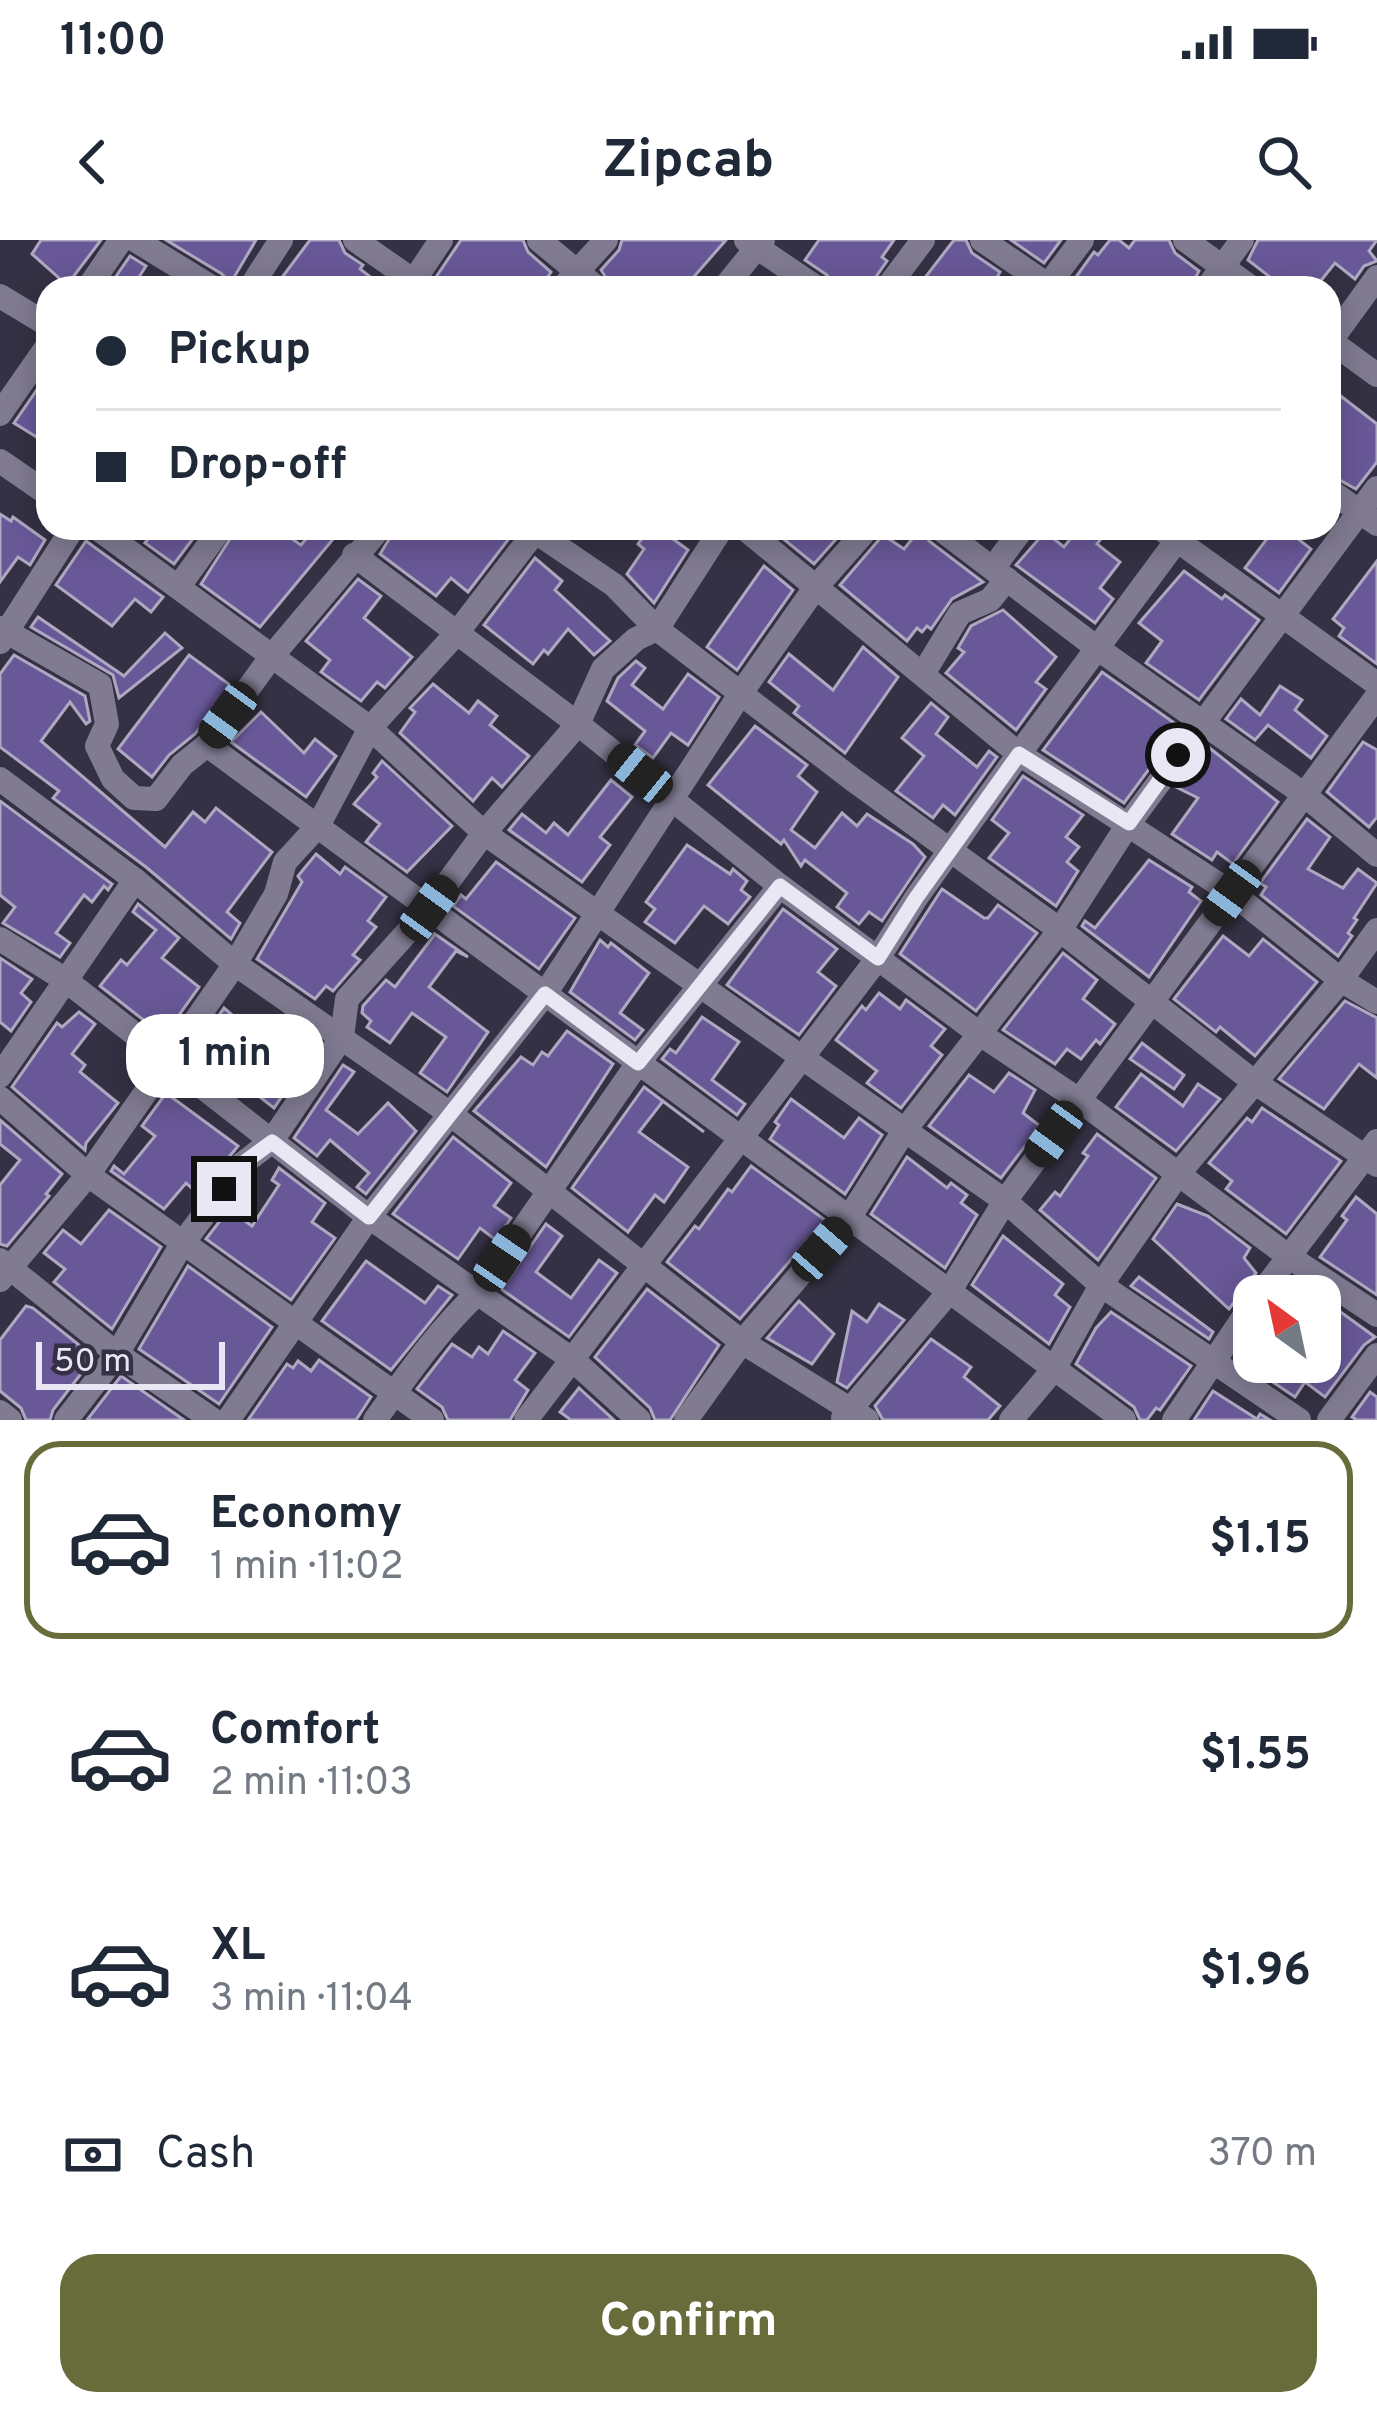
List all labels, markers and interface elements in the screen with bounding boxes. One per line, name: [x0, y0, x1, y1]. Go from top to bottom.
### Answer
text: 11:00: [60, 14, 166, 71]
text: Zipcab: [603, 128, 774, 197]
icon: back: [60, 129, 126, 195]
icon: search: [1251, 129, 1317, 195]
text: Pickup: [168, 323, 311, 380]
text: Drop-off: [168, 438, 347, 495]
car: [192, 675, 264, 755]
route start: [1151, 728, 1205, 782]
car: [601, 736, 679, 810]
car: [1196, 853, 1268, 933]
car: [393, 868, 465, 948]
callout: 1 min: [125, 1015, 323, 1099]
text: 1 min: [178, 1031, 272, 1080]
car: [1018, 1094, 1090, 1174]
route end: [197, 1162, 251, 1216]
car: [785, 1210, 859, 1288]
car: [467, 1218, 537, 1298]
north arrow: [1233, 1275, 1341, 1383]
map controls: [1233, 1275, 1341, 1383]
scale bar: [36, 1336, 225, 1389]
text: 50 m: [54, 1342, 131, 1384]
icon: car: [66, 1486, 174, 1594]
text: Economy: [210, 1487, 402, 1544]
text: $1.15: [1209, 1512, 1311, 1569]
text: 1 min · 11:02: [210, 1544, 404, 1593]
icon: car: [66, 1702, 174, 1810]
text: Comfort: [210, 1703, 380, 1760]
text: $1.55: [1200, 1728, 1311, 1785]
text: 2 min · 11:03: [210, 1760, 413, 1809]
icon: car: [66, 1918, 174, 2026]
text: XL: [210, 1919, 265, 1976]
text: $1.96: [1199, 1944, 1311, 2001]
text: 3 min · 11:04: [210, 1976, 413, 2025]
icon: cash: [60, 2122, 126, 2188]
text: Cash: [156, 2127, 255, 2184]
text: 370 m: [1207, 2131, 1317, 2180]
button: Confirm: [60, 2254, 1317, 2392]

